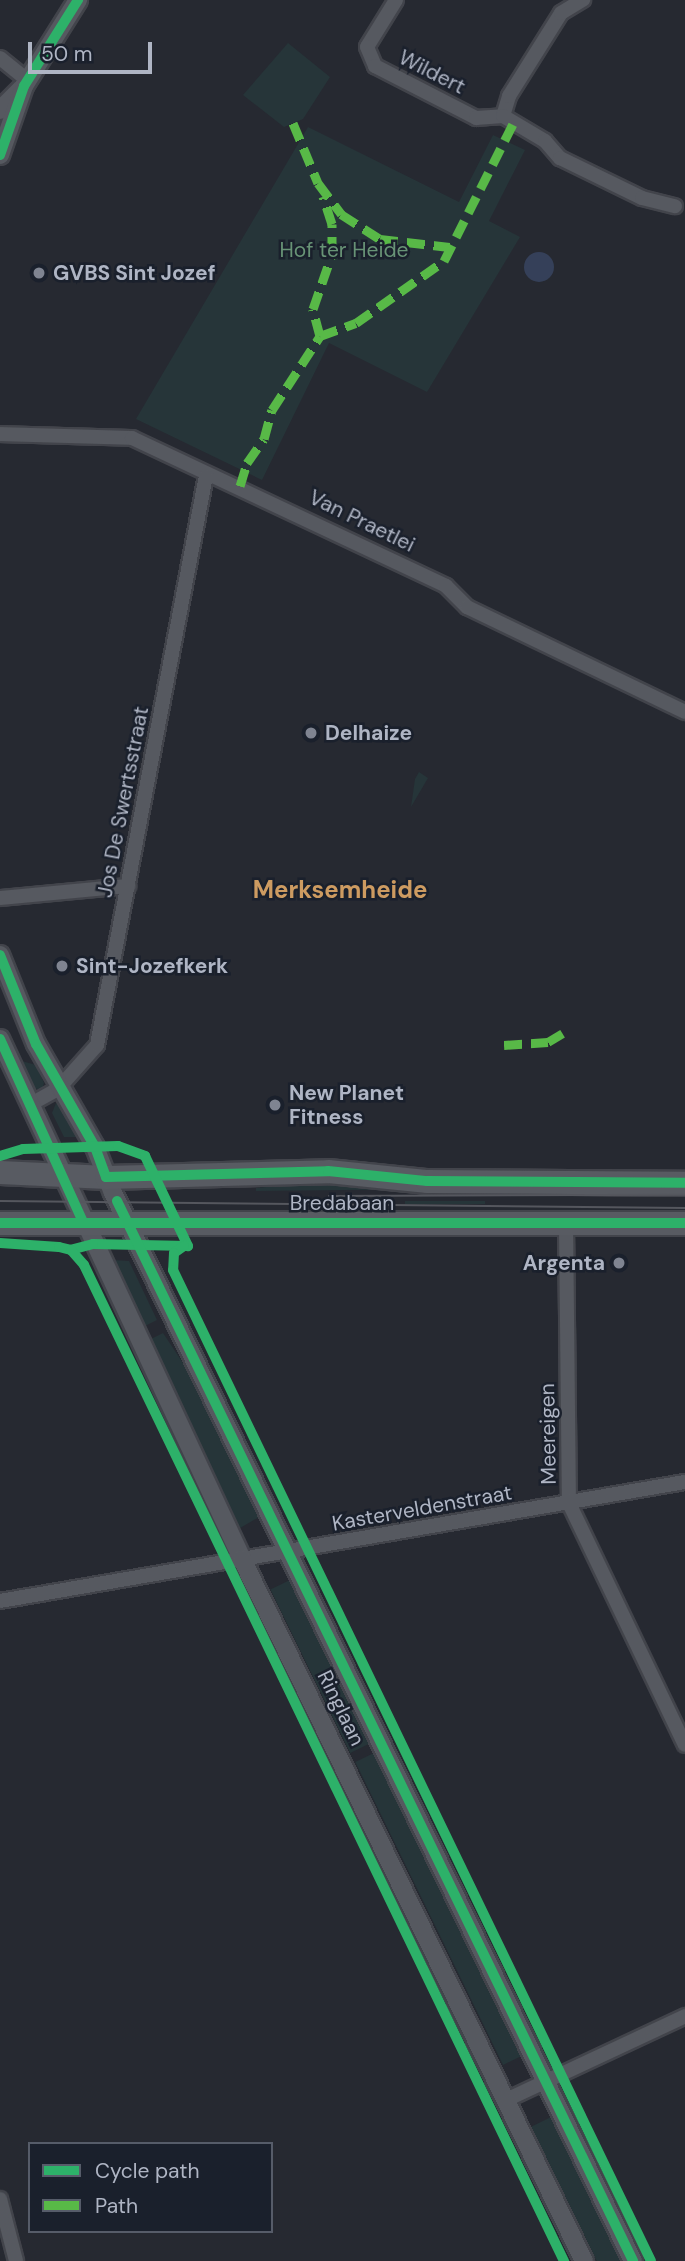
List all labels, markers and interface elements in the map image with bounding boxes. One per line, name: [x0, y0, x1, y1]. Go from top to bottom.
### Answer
scale bar: [32, 28, 156, 72]
text: 50 m: [41, 40, 92, 68]
street label: Wildert: [395, 45, 469, 99]
park label: Hof ter Heide: [279, 237, 409, 263]
place label: GVBS Sint Jozef: [53, 260, 215, 286]
marker: GVBS Sint Jozef: [31, 265, 47, 281]
street label: Van Praetlei: [305, 485, 419, 557]
street label: Jos De Swertsstraat: [92, 704, 154, 900]
place label: Delhaize: [325, 720, 412, 746]
marker: Delhaize: [303, 725, 319, 741]
district label: Merksemheide: [253, 876, 427, 904]
place label: Sint-Jozefkerk: [76, 953, 228, 979]
marker: Sint-Jozefkerk: [54, 958, 70, 974]
place label: New Planet Fitness: [289, 1080, 404, 1130]
marker: New Planet Fitness: [267, 1097, 283, 1113]
street label: Bredabaan: [290, 1190, 394, 1216]
place label: Argenta: [523, 1250, 605, 1276]
marker: Argenta: [611, 1255, 627, 1271]
street label: Meereigen: [535, 1383, 561, 1485]
street label: Kasterveldenstraat: [330, 1480, 514, 1536]
street label: Ringlaan: [312, 1666, 370, 1750]
legend: [28, 2142, 273, 2233]
text: Cycle path: [95, 2157, 200, 2185]
text: Path: [95, 2192, 138, 2220]

